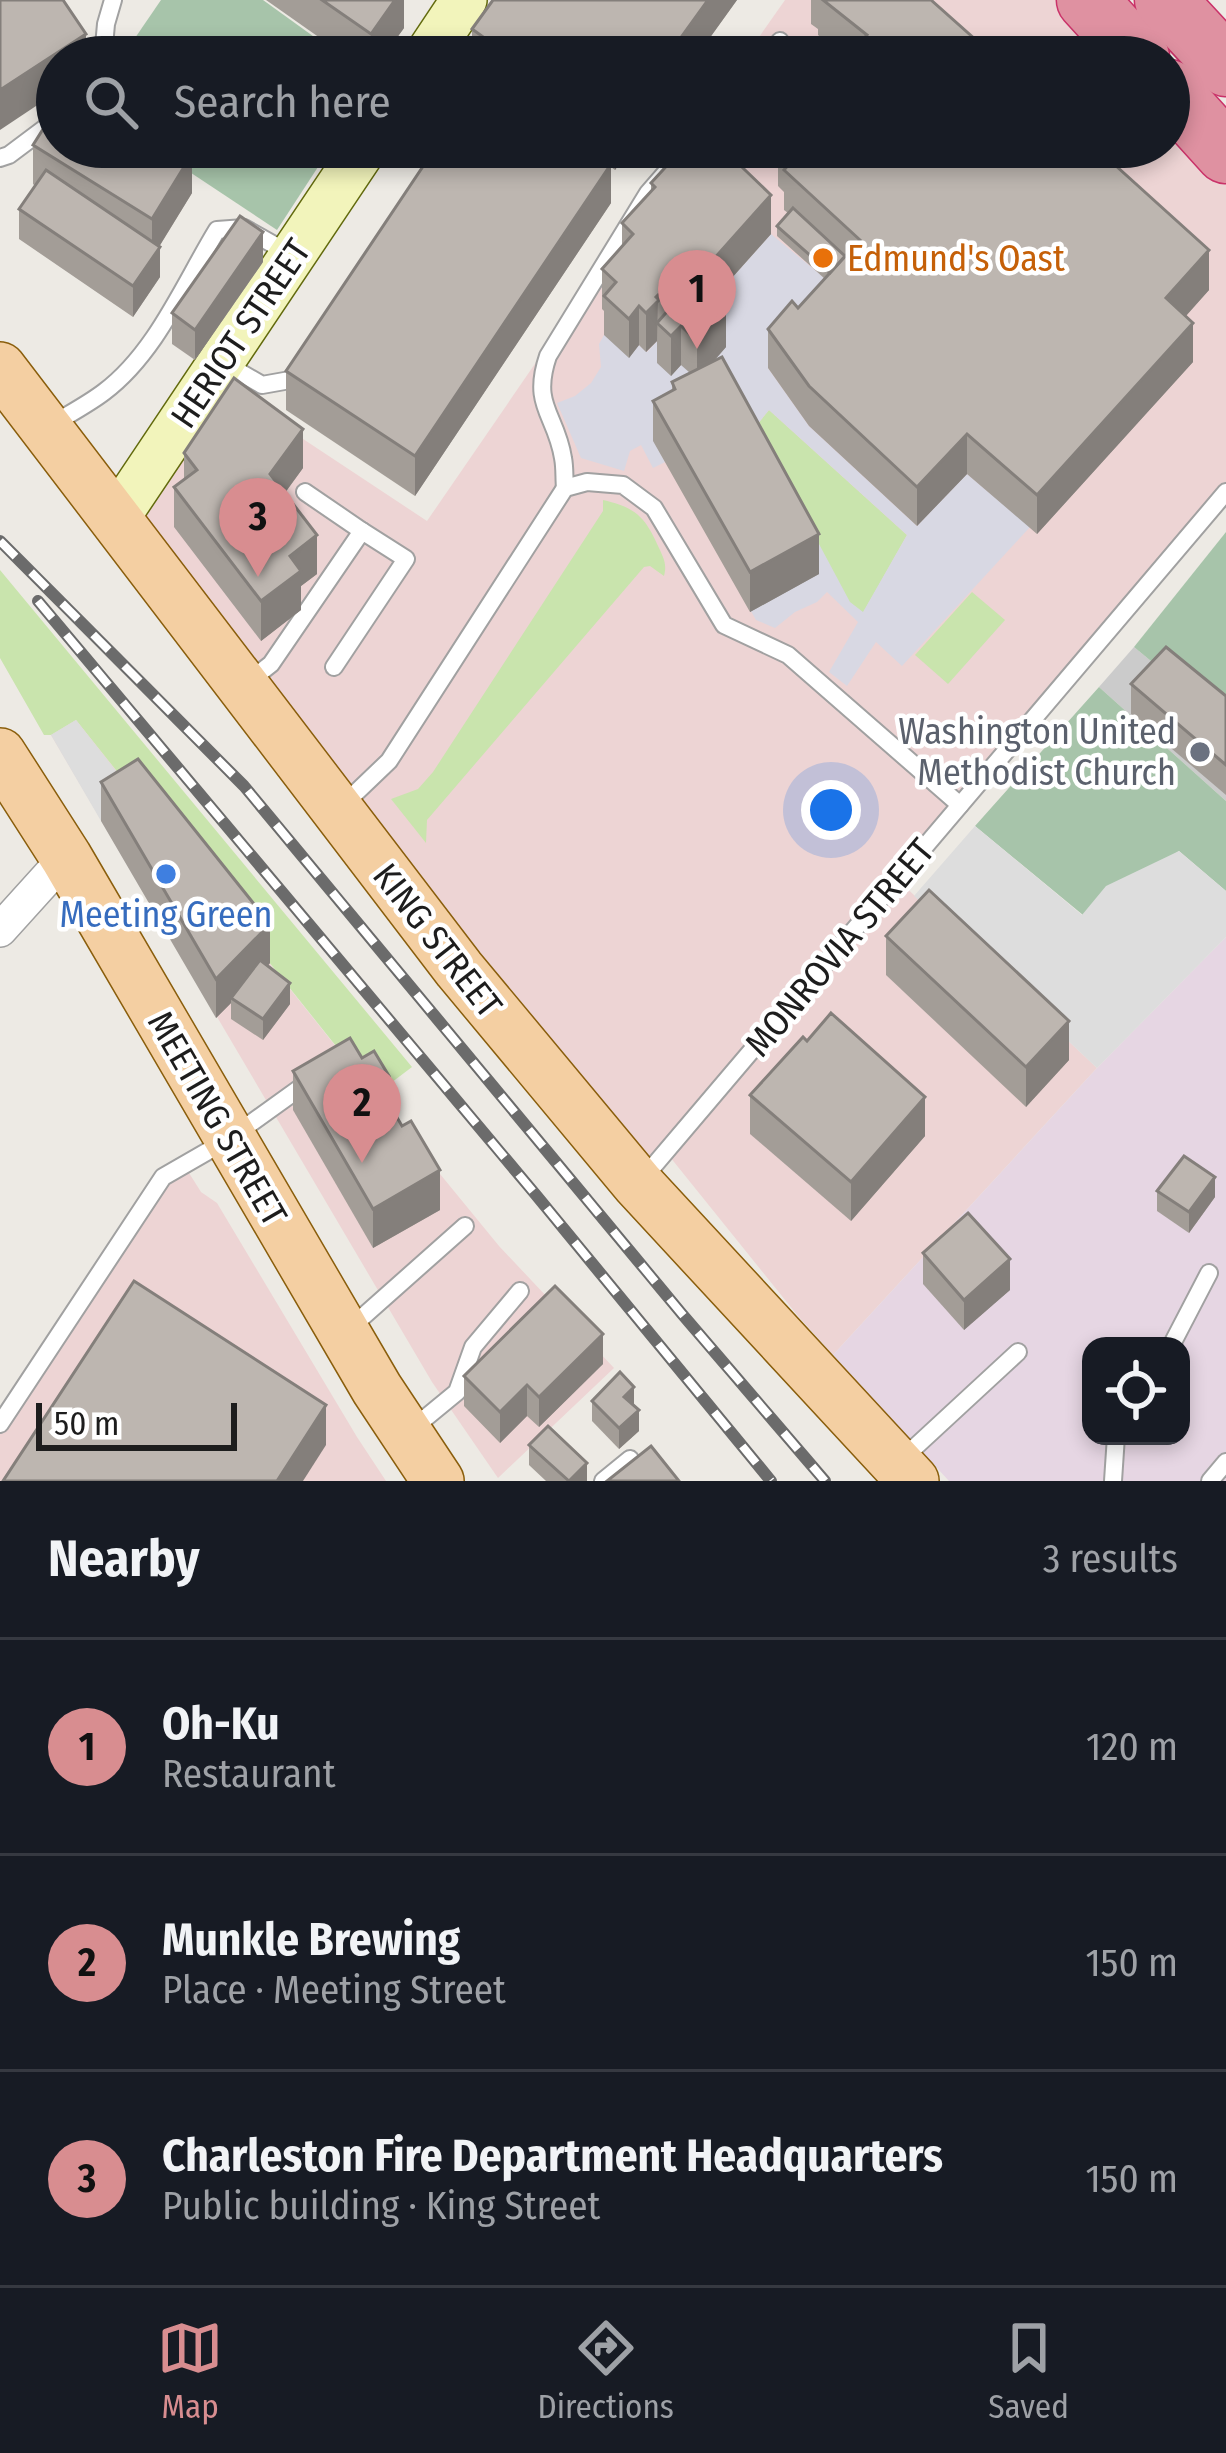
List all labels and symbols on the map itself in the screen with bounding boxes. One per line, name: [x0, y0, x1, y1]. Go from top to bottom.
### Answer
street label: HERIOT STREET: [162, 231, 320, 436]
place label: Edmund's Oast: [847, 237, 1065, 281]
marker: Edmund's Oast: [810, 245, 836, 271]
pin: 1: [658, 250, 736, 349]
pin: 3: [219, 478, 297, 577]
place label: Washington United Methodist Church: [898, 710, 1176, 795]
marker: Washington United Methodist Church: [1187, 739, 1213, 765]
your location: [801, 780, 861, 840]
street label: MONROVIA STREET: [736, 830, 944, 1065]
street label: KING STREET: [363, 855, 511, 1027]
marker: Meeting Green: [153, 861, 179, 887]
place label: Meeting Green: [59, 893, 273, 937]
street label: MEETING STREET: [138, 1003, 296, 1234]
pin: 2: [323, 1064, 401, 1163]
scale bar: [36, 1397, 237, 1450]

